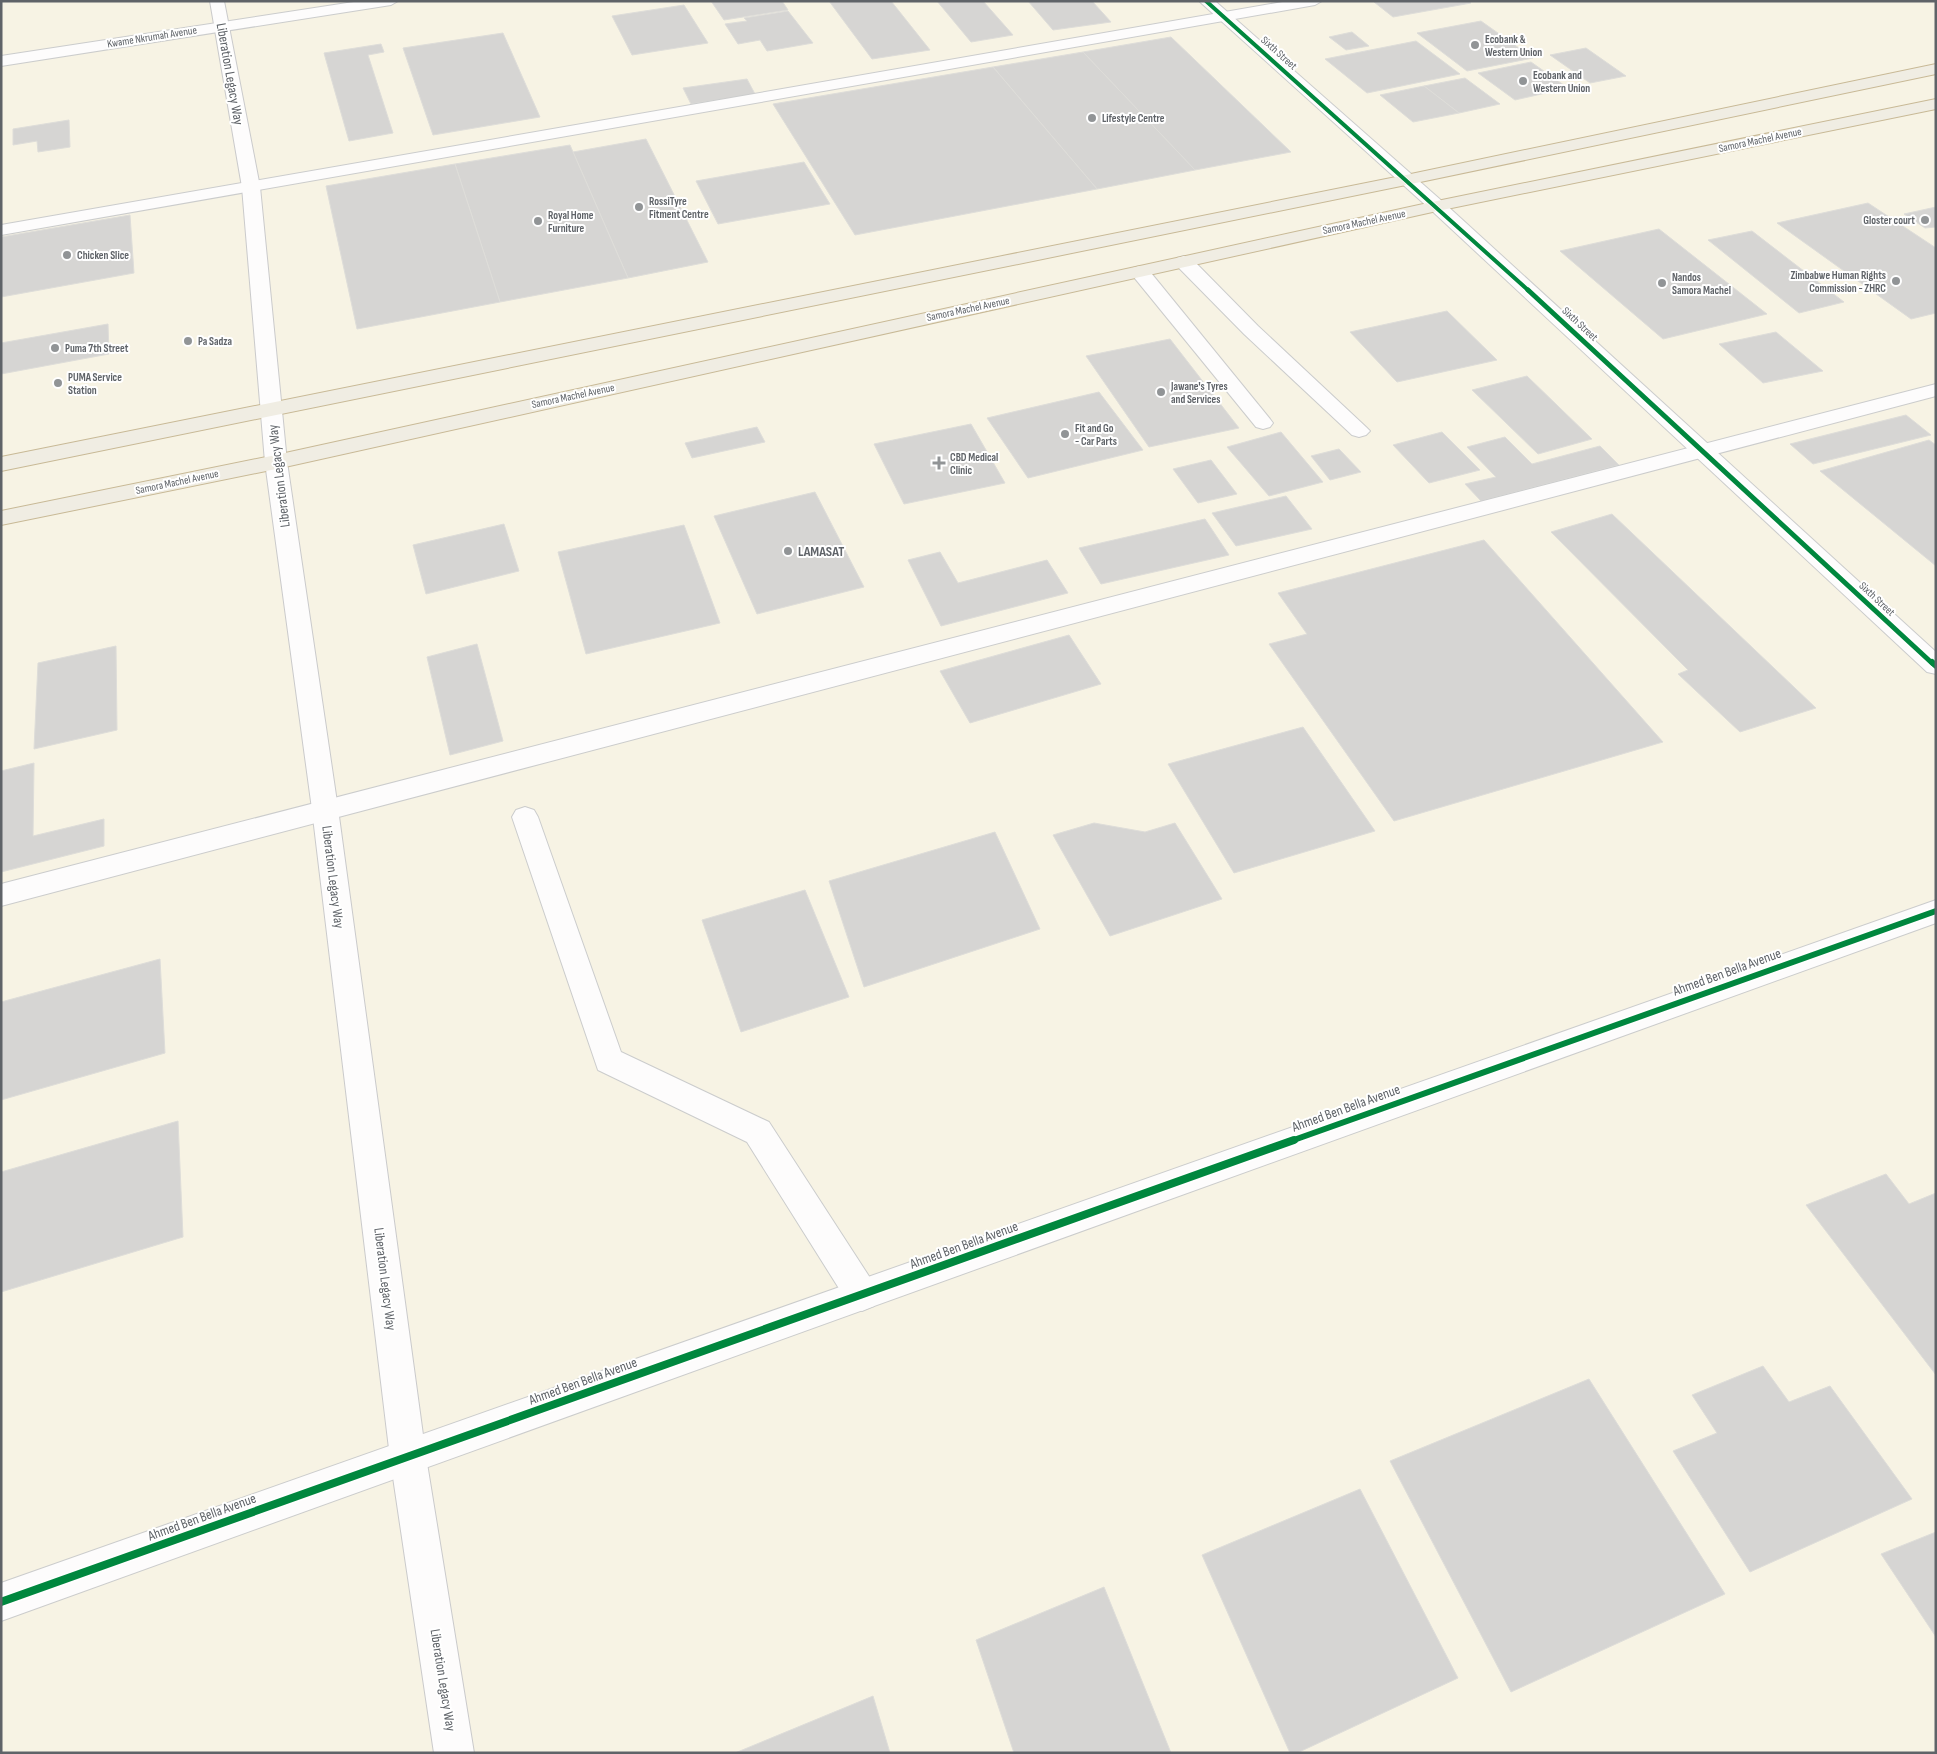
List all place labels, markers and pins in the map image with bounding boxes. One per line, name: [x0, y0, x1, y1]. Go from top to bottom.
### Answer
place label: Ecobank & Western Union: [1485, 33, 1542, 59]
marker: Ecobank & Western Union: [1469, 39, 1481, 51]
place label: Ecobank and Western Union: [1533, 69, 1590, 95]
marker: Ecobank and Western Union: [1517, 75, 1529, 87]
marker: Lifestyle Centre: [1086, 112, 1098, 124]
place label: Lifestyle Centre: [1102, 112, 1165, 125]
place label: RossiTyre Fitment Centre: [649, 195, 709, 221]
marker: RossiTyre Fitment Centre: [633, 201, 645, 213]
place label: Royal Home Furniture: [548, 209, 594, 235]
place label: Gloster court: [1863, 214, 1915, 227]
marker: Gloster court: [1919, 214, 1931, 226]
marker: Royal Home Furniture: [532, 215, 544, 227]
marker: Chicken Slice: [61, 249, 73, 261]
place label: Chicken Slice: [77, 249, 129, 262]
place label: Zimbabwe Human Rights Commission - ZHRC: [1790, 269, 1886, 295]
place label: Nandos Samora Machel: [1672, 271, 1731, 297]
marker: Zimbabwe Human Rights Commission - ZHRC: [1890, 275, 1902, 287]
marker: Nandos Samora Machel: [1656, 277, 1668, 289]
marker: Pa Sadza: [182, 335, 194, 347]
place label: Pa Sadza: [198, 335, 233, 348]
marker: Puma 7th Street: [49, 342, 61, 354]
place label: Puma 7th Street: [65, 342, 129, 355]
place label: PUMA Service Station: [68, 371, 122, 397]
marker: PUMA Service Station: [52, 377, 64, 389]
place label: Jawane's Tyres and Services: [1170, 380, 1228, 406]
marker: Jawane's Tyres and Services: [1155, 386, 1167, 398]
place label: Fit and Go - Car Parts: [1075, 422, 1117, 448]
marker: Fit and Go - Car Parts: [1059, 428, 1071, 440]
place label: CBD Medical Clinic: [950, 451, 998, 477]
marker: CBD Medical Clinic: [932, 456, 946, 470]
place label: LAMASAT: [798, 543, 844, 560]
marker: LAMASAT: [782, 545, 794, 557]

